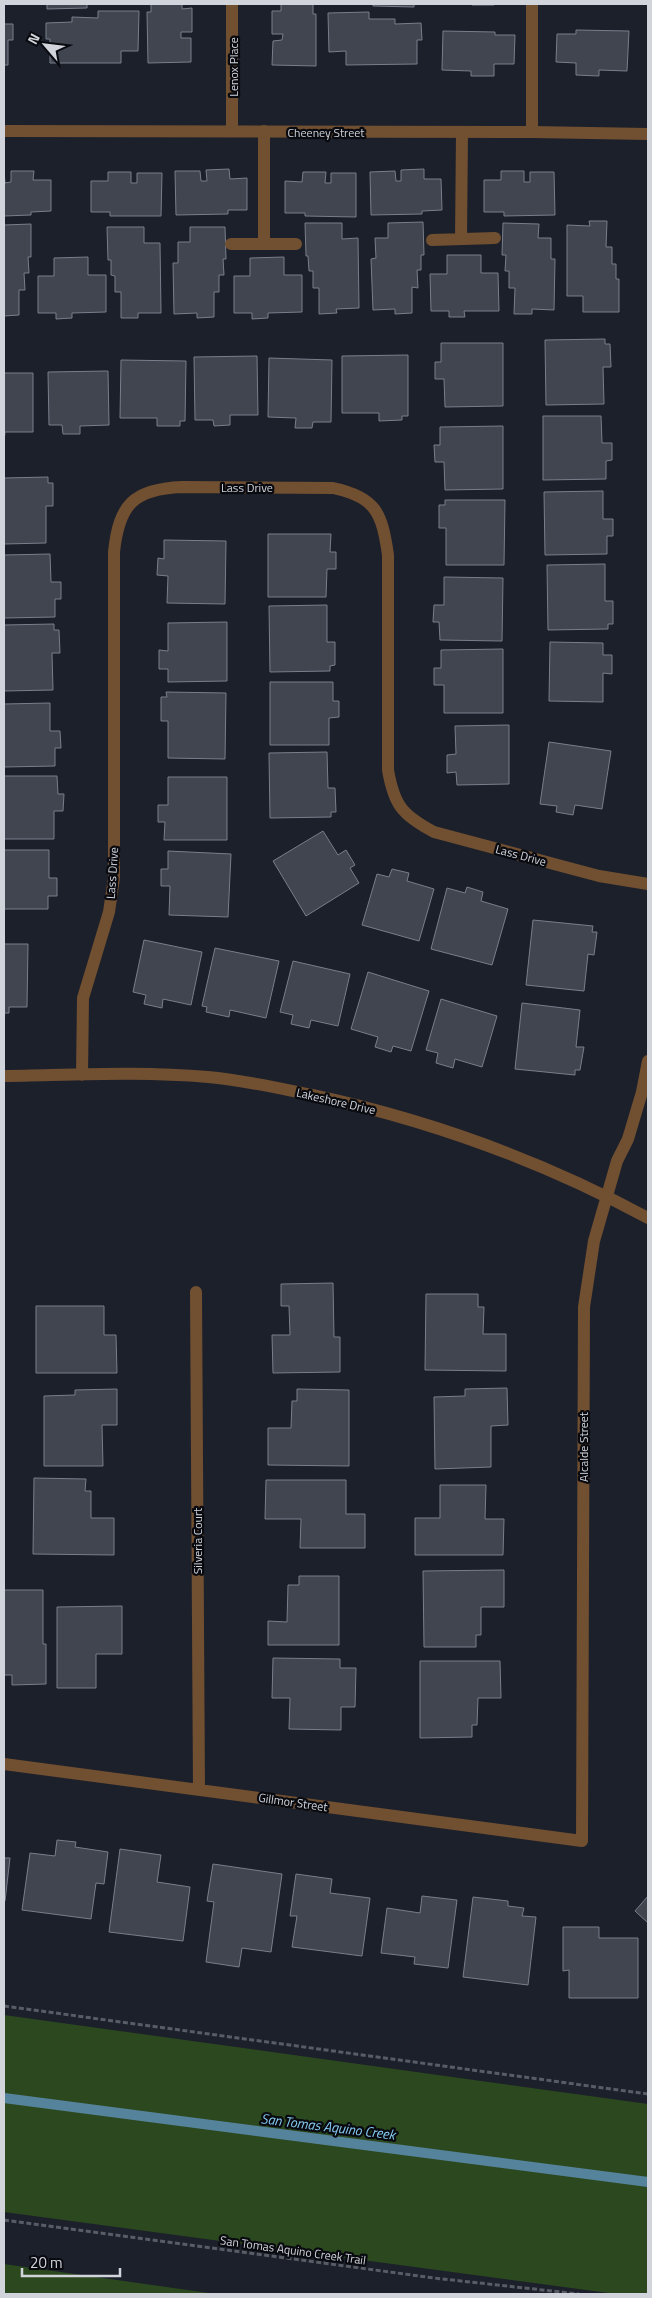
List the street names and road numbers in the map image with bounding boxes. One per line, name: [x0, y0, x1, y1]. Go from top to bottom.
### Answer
street label: Lenox Place: [224, 37, 243, 97]
street label: Cheeney Street: [288, 123, 365, 142]
street label: Lass Drive: [221, 478, 273, 497]
street label: Lass Drive: [494, 839, 548, 871]
street label: Lass Drive: [101, 846, 123, 900]
street label: Lakeshore Drive: [295, 1083, 377, 1119]
street label: Alcalde Street: [574, 1411, 593, 1482]
street label: Silveria Court: [188, 1507, 207, 1574]
street label: Gillmor Street: [257, 1788, 330, 1816]
street label: San Tomas Aquino Creek Trail: [219, 2230, 367, 2270]

